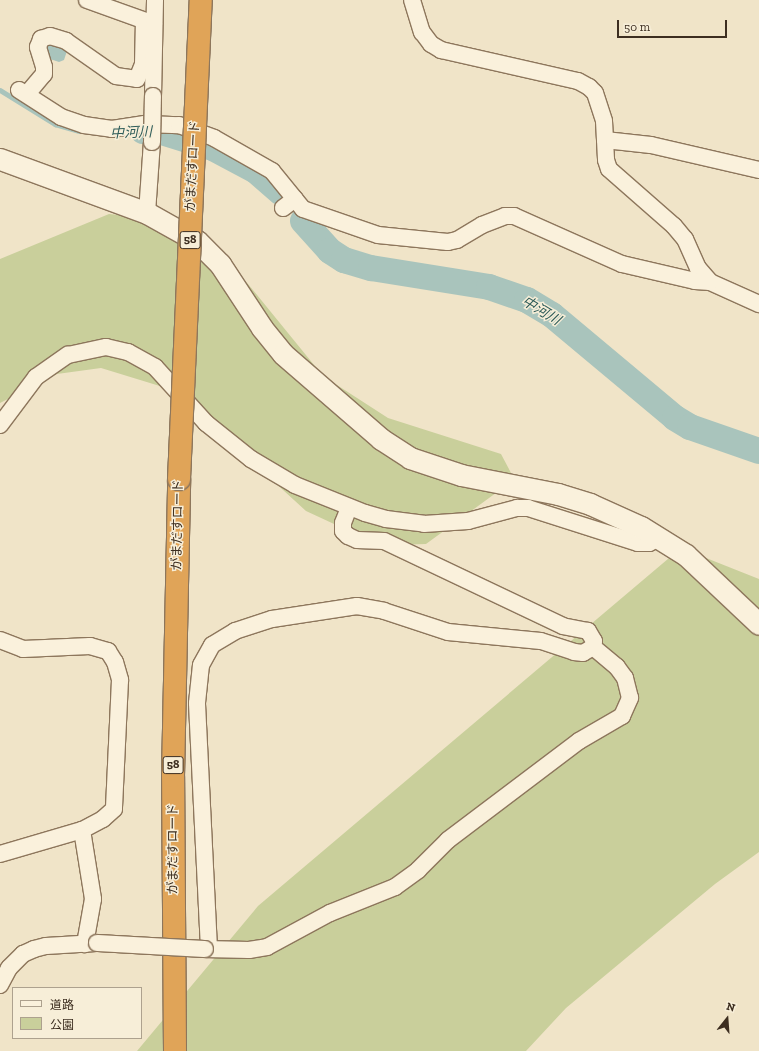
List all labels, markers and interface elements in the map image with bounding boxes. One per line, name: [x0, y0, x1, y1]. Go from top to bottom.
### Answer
scale bar: [619, 12, 729, 38]
text: 50 m: [624, 20, 650, 34]
street label: がまだすロード: [183, 120, 203, 212]
water label: 中河川: [110, 124, 152, 142]
road number: 58: [179, 230, 201, 250]
water label: 中河川: [519, 293, 563, 329]
street label: がまだすロード: [169, 479, 187, 571]
road number: 58: [162, 755, 184, 775]
street label: がまだすロード: [165, 804, 181, 894]
legend: [12, 987, 142, 1039]
text: 道路: [50, 998, 74, 1012]
north arrow: [707, 999, 747, 1039]
text: N: [725, 1000, 737, 1014]
text: 公園: [50, 1018, 74, 1032]

